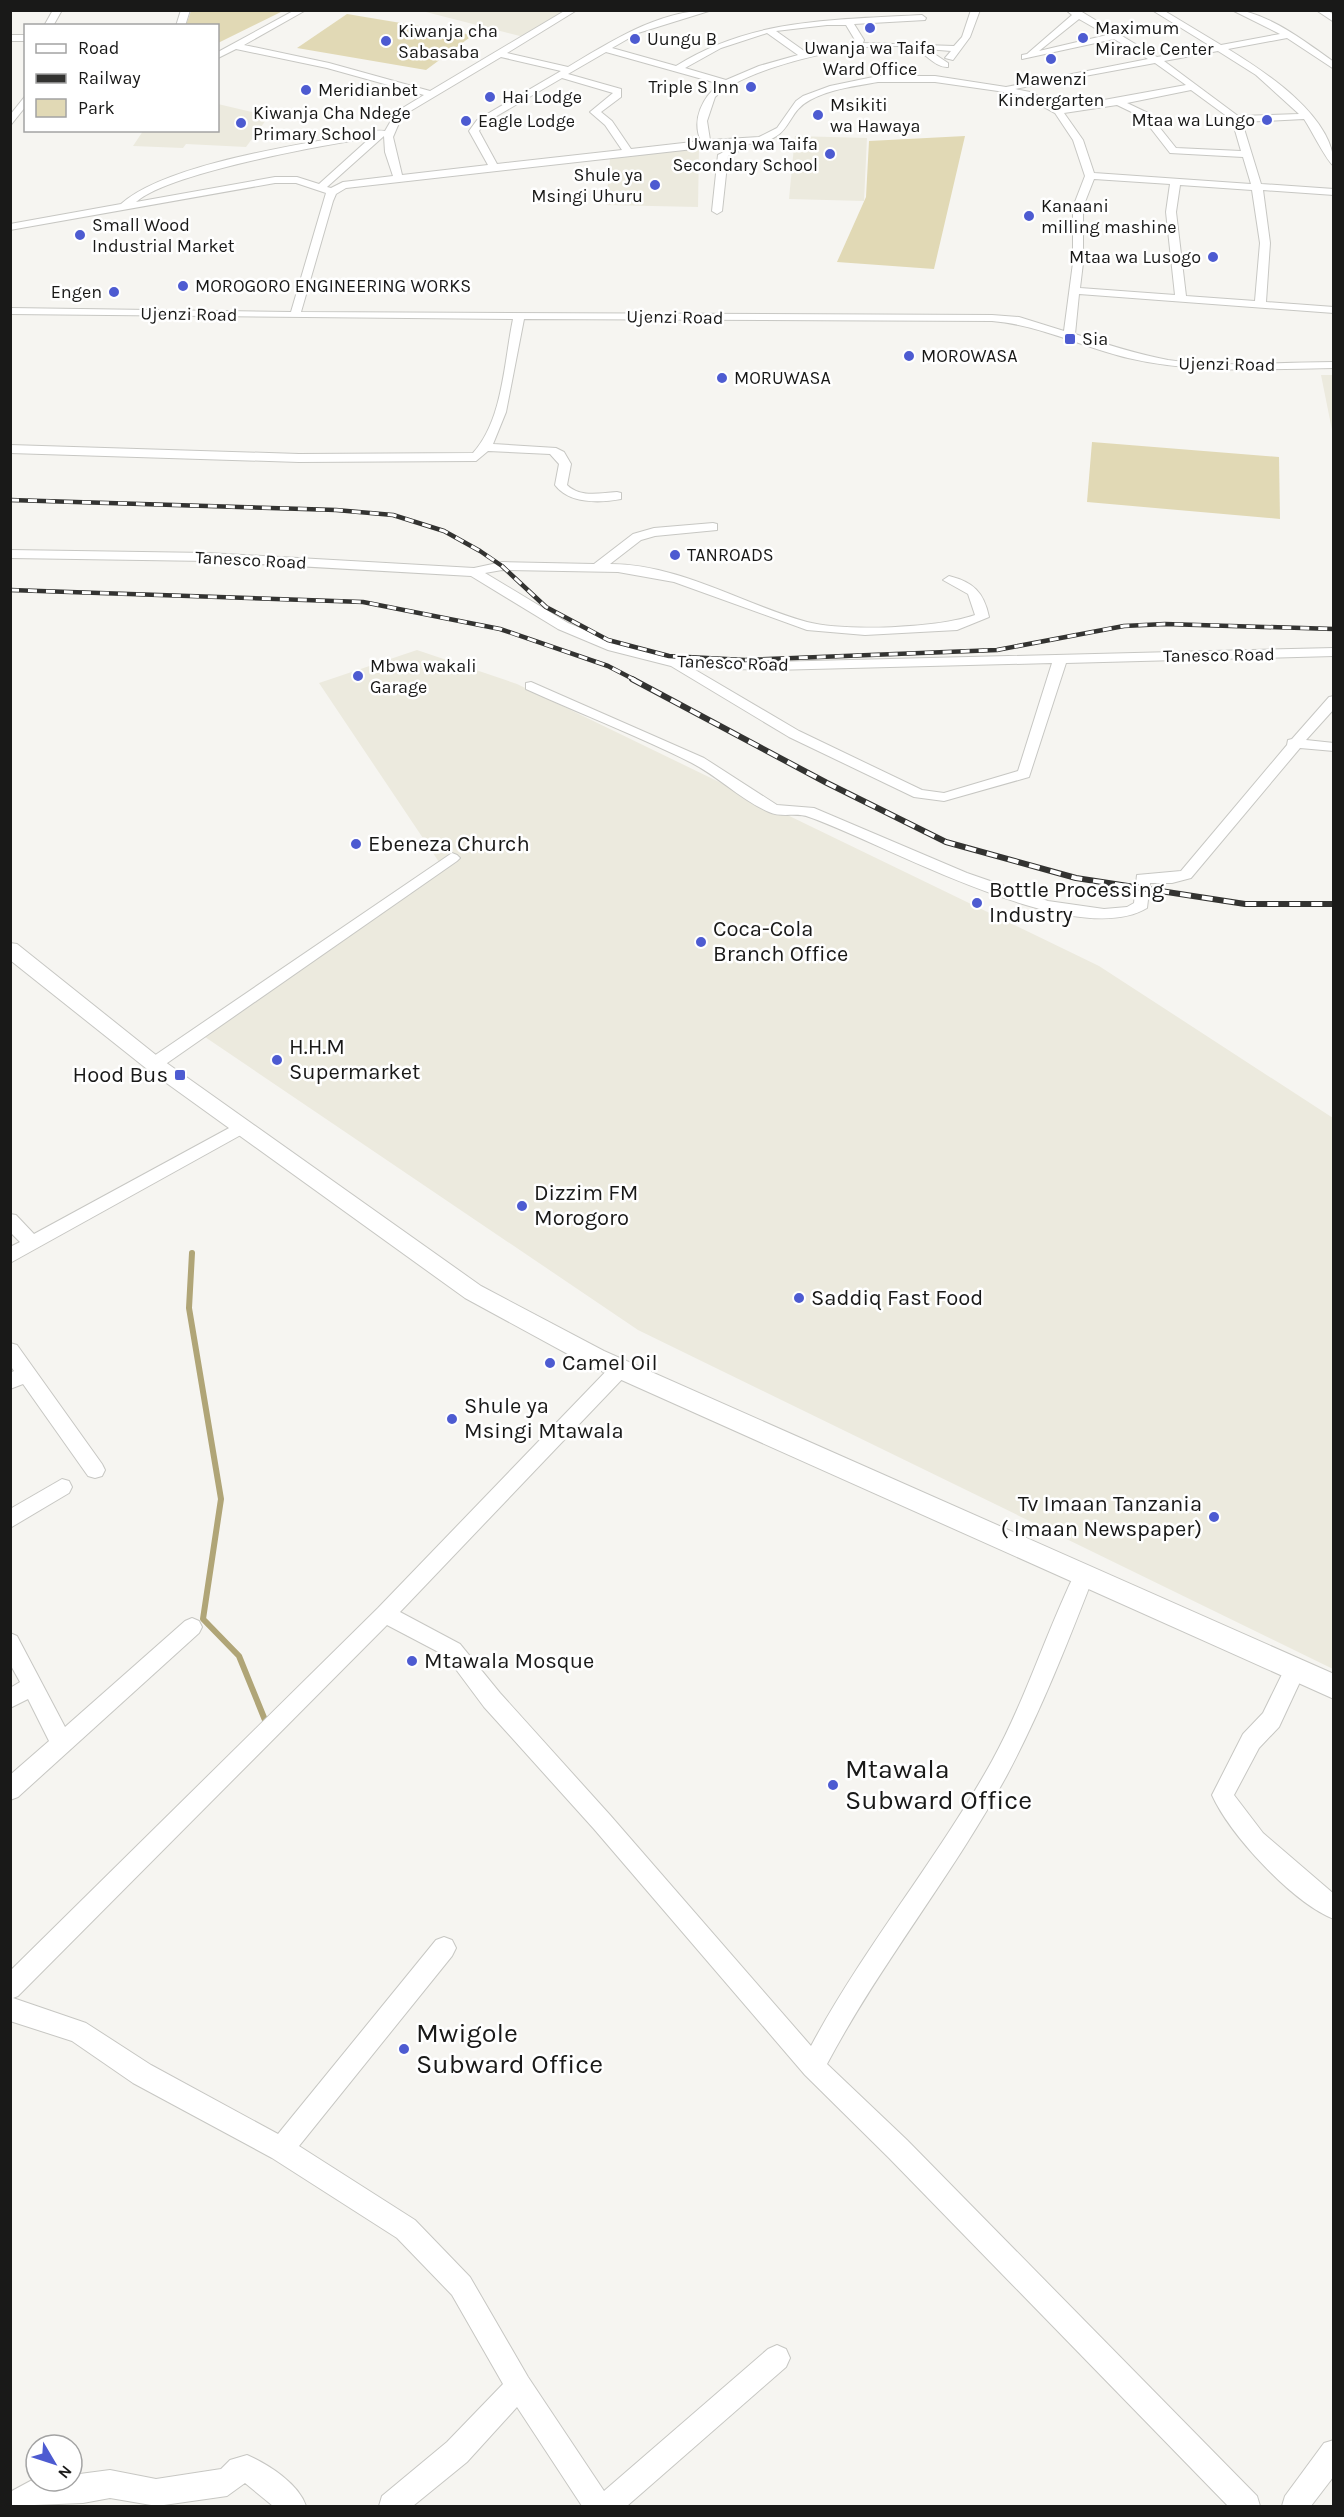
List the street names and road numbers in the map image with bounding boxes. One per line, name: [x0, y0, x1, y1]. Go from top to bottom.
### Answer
street label: Ujenzi Road: [140, 302, 238, 326]
street label: Ujenzi Road: [626, 305, 724, 329]
street label: Ujenzi Road: [1178, 352, 1276, 376]
street label: Tanesco Road: [195, 546, 307, 574]
street label: Tanesco Road: [1163, 643, 1275, 667]
street label: Tanesco Road: [677, 650, 789, 676]

